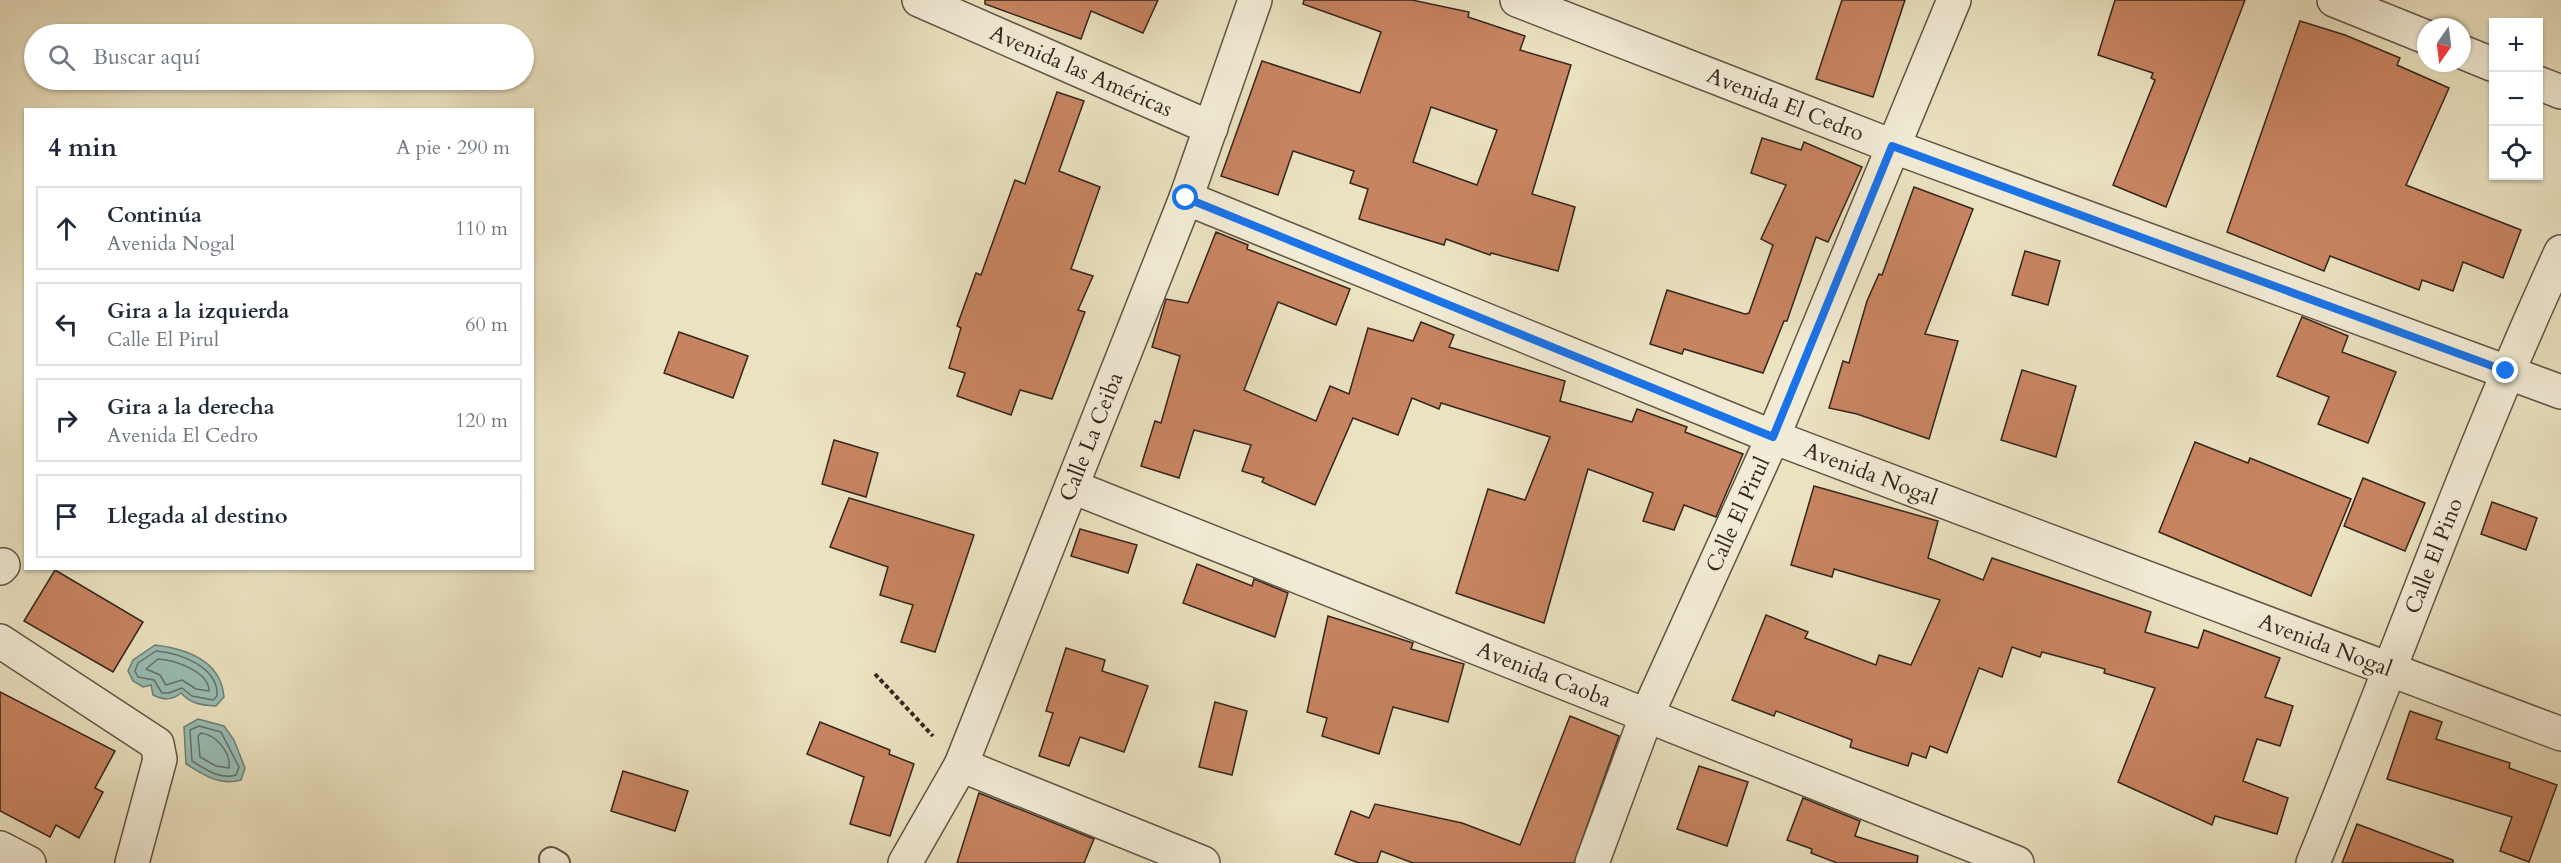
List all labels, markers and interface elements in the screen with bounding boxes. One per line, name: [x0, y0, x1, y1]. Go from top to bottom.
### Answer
street label: Avenida las Américas: [985, 18, 1177, 124]
north arrow: [2417, 18, 2471, 72]
map controls: [2489, 18, 2543, 180]
button: +: [2489, 18, 2543, 72]
search box: [24, 24, 534, 90]
icon: search: [45, 41, 78, 74]
text: Buscar aquí: [93, 42, 200, 72]
street label: Avenida El Cedro: [1702, 60, 1868, 149]
button: −: [2489, 72, 2543, 126]
button: locate: [2489, 126, 2543, 180]
text: 4 min: [48, 130, 117, 165]
text: A pie · 290 m: [396, 134, 510, 161]
route start: [1172, 184, 1198, 210]
text: Continúa: [107, 200, 202, 230]
icon: ahead: [50, 212, 83, 245]
text: 110 m: [455, 215, 508, 242]
text: Avenida Nogal: [107, 230, 235, 257]
text: Gira a la izquierda: [107, 296, 290, 326]
icon: left: [50, 308, 83, 341]
text: 60 m: [465, 311, 508, 338]
text: Calle El Pirul: [107, 326, 219, 353]
route end: [2492, 357, 2518, 383]
street label: Calle La Ceiba: [1052, 367, 1131, 506]
text: Gira a la derecha: [107, 392, 275, 422]
icon: right: [50, 404, 83, 437]
text: 120 m: [455, 407, 508, 434]
text: Avenida El Cedro: [107, 422, 258, 449]
street label: Avenida Nogal: [1799, 435, 1942, 513]
street label: Calle El Pirul: [1699, 452, 1777, 577]
street label: Calle El Pino: [2397, 493, 2470, 618]
icon: arrive: [50, 500, 83, 533]
text: Llegada al destino: [107, 501, 288, 531]
street label: Avenida Nogal: [2254, 606, 2397, 684]
street label: Avenida Caoba: [1472, 634, 1616, 715]

